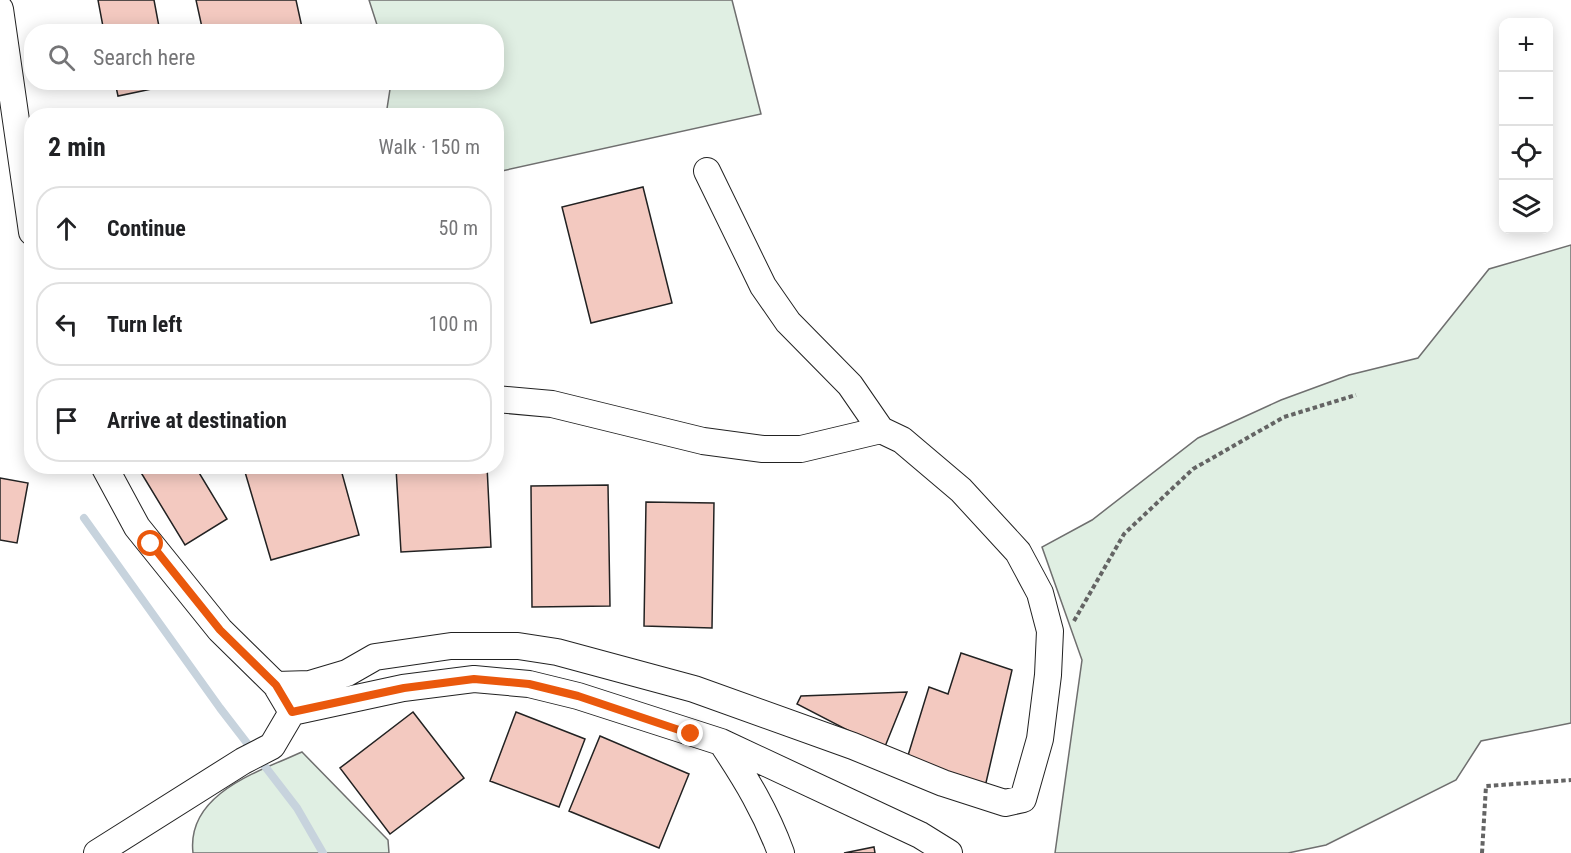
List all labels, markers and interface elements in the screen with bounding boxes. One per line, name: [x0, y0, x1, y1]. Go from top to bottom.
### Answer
map controls: [1499, 18, 1553, 234]
button: +: [1499, 18, 1553, 72]
search box: [24, 24, 504, 90]
icon: search: [45, 41, 78, 74]
text: Search here: [93, 45, 195, 70]
button: −: [1499, 72, 1553, 126]
button: locate: [1499, 126, 1553, 180]
text: 2 min: [48, 132, 106, 162]
text: Walk · 150 m: [379, 135, 480, 159]
button: layers: [1499, 180, 1553, 234]
icon: ahead: [50, 212, 83, 245]
text: Continue: [107, 216, 186, 241]
text: 50 m: [439, 216, 478, 240]
icon: left: [50, 308, 83, 341]
text: Turn left: [107, 312, 182, 337]
text: 100 m: [429, 312, 478, 336]
icon: arrive: [50, 404, 83, 437]
text: Arrive at destination: [107, 408, 287, 433]
route start: [137, 530, 163, 556]
route end: [677, 720, 703, 746]

